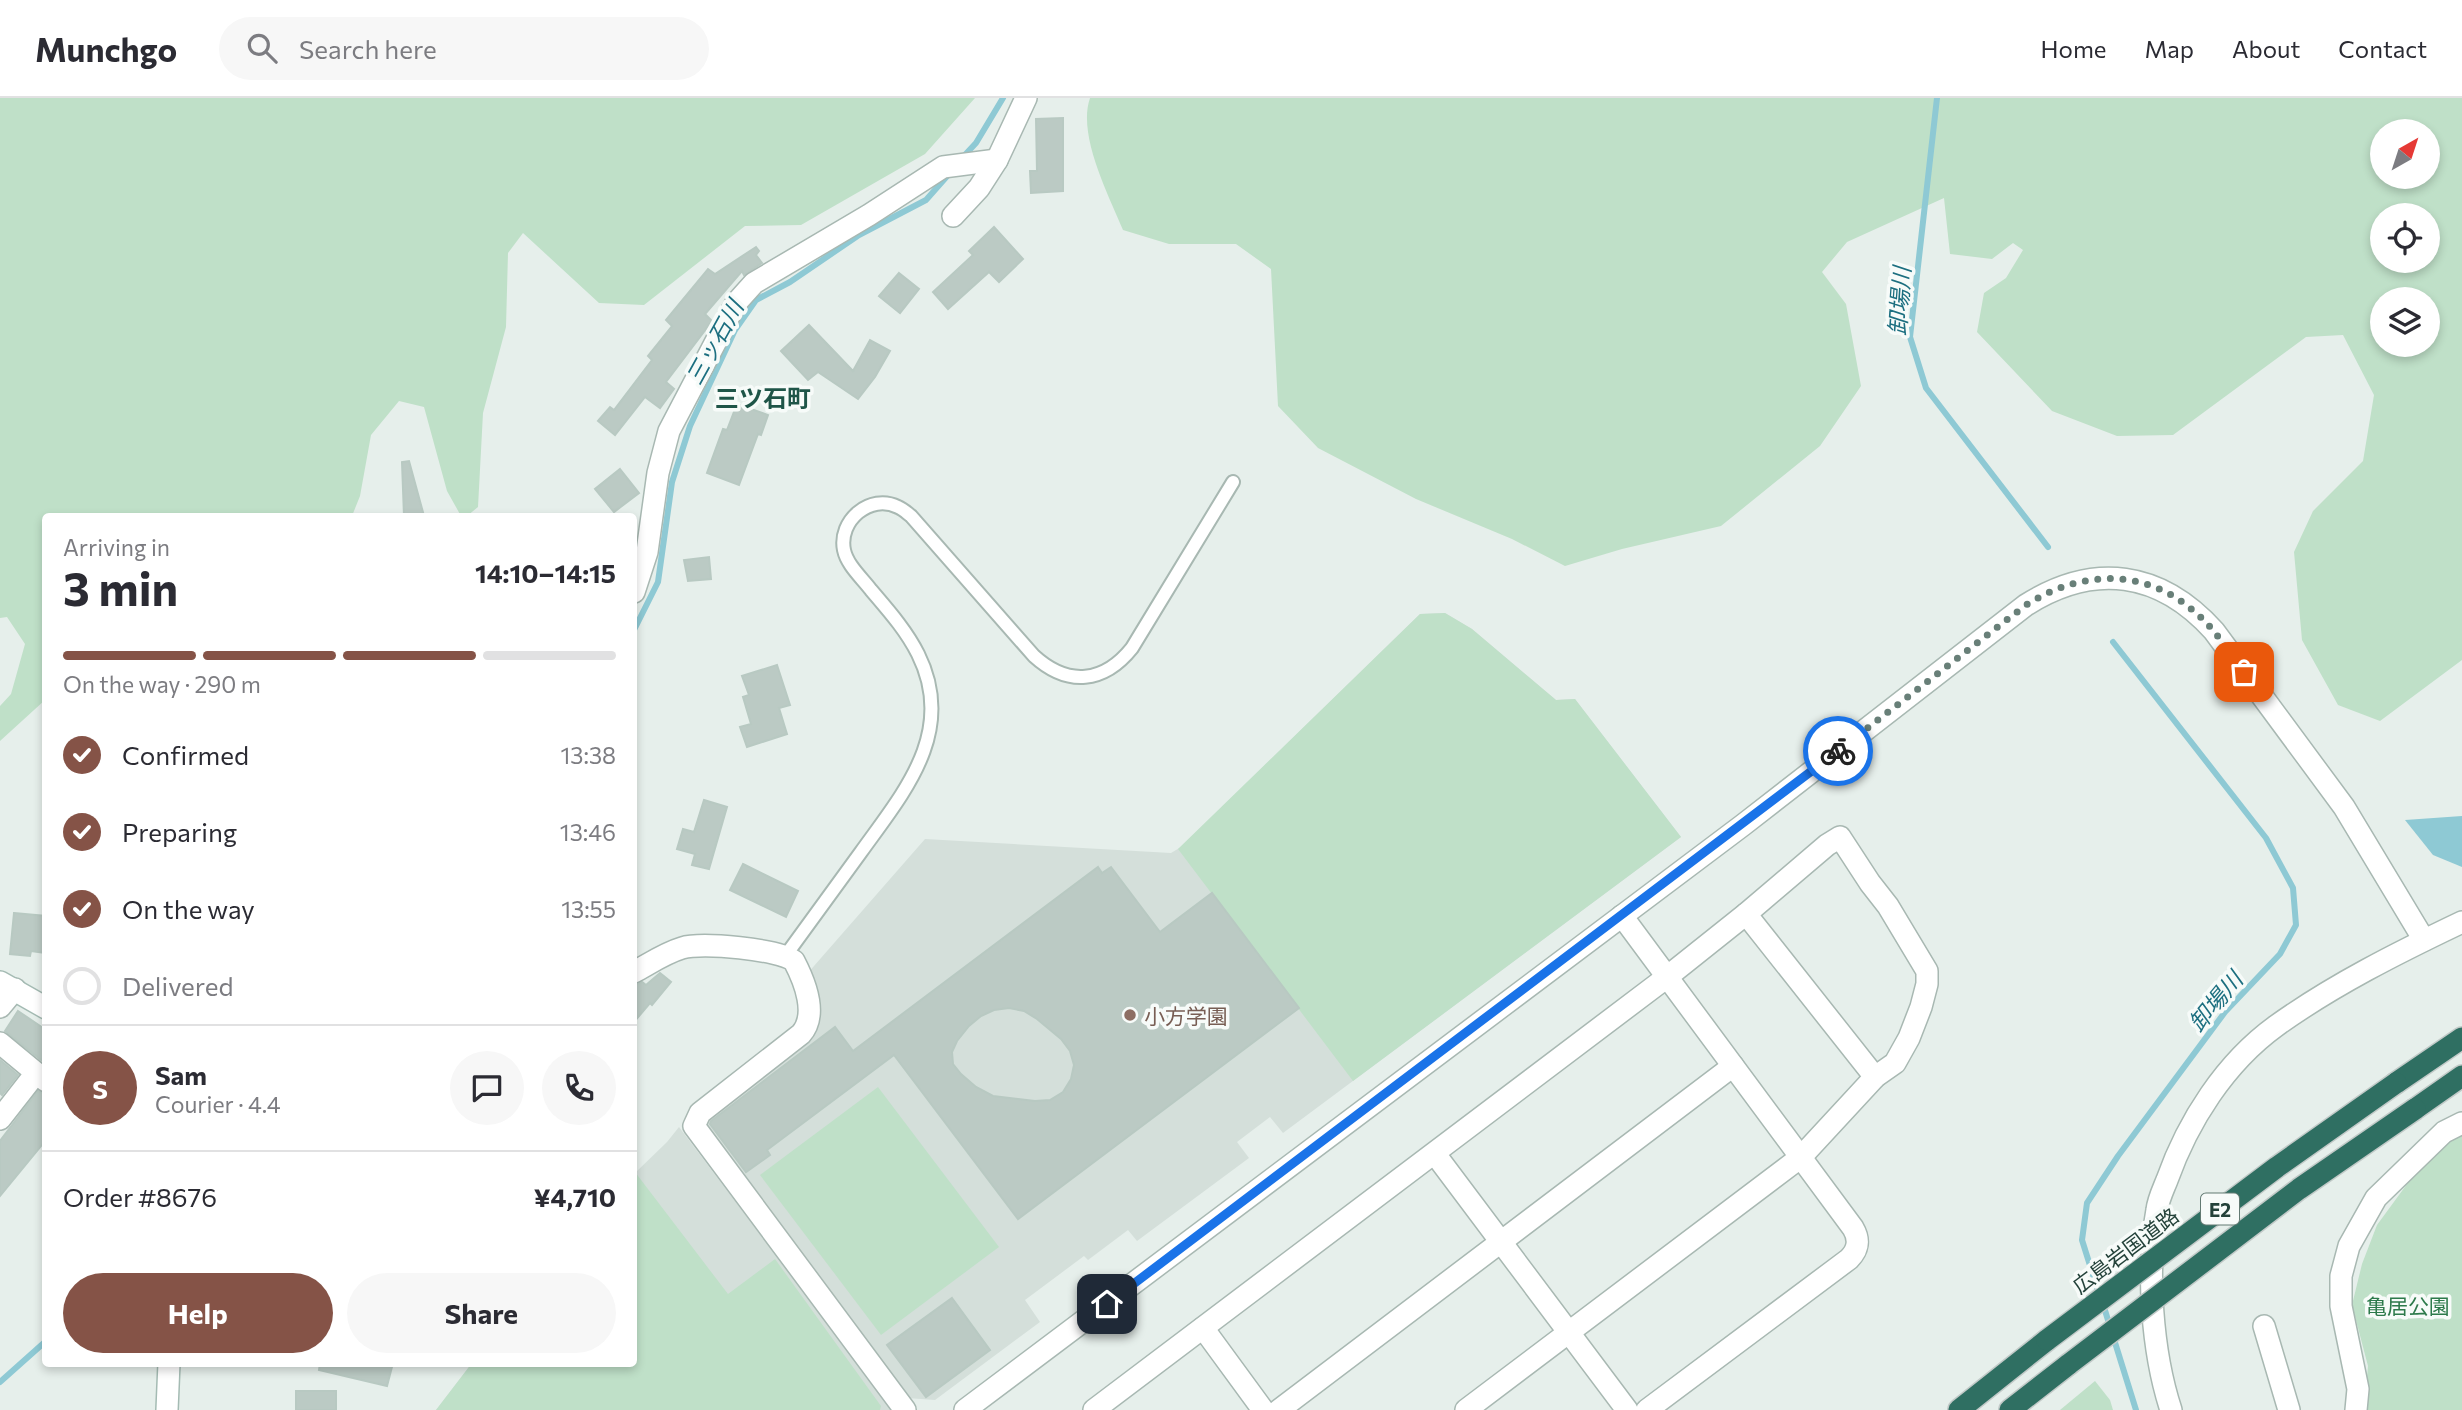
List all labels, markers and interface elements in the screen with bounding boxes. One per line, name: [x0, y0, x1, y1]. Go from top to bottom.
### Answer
search box: [219, 17, 709, 80]
text: Munchgo: [35, 28, 177, 69]
icon: search: [243, 29, 281, 67]
text: Search here: [299, 33, 437, 64]
text: Home: [2041, 34, 2107, 63]
text: Map: [2145, 34, 2194, 63]
text: About: [2232, 34, 2300, 63]
text: Contact: [2338, 34, 2427, 63]
north arrow: [2370, 119, 2440, 189]
map controls: [2370, 119, 2440, 357]
button: locate: [2370, 203, 2440, 273]
water label: 卸場川: [1883, 263, 1916, 336]
button: layers: [2370, 287, 2440, 357]
water label: 三ッ石川: [679, 292, 750, 389]
district label: 三ツ石町: [715, 383, 811, 412]
text: Arriving in: [63, 533, 170, 561]
text: 14:10–14:15: [475, 557, 616, 588]
text: 3 min: [63, 559, 178, 615]
pin: [2214, 642, 2274, 702]
icon: bag: [2225, 653, 2263, 691]
text: On the way · 290 m: [63, 670, 261, 698]
courier: [1803, 716, 1873, 786]
icon: bike: [1819, 732, 1857, 770]
icon: check: [63, 736, 101, 774]
text: Confirmed: [122, 739, 249, 770]
text: 13:38: [561, 741, 616, 769]
icon: check: [63, 813, 101, 851]
text: Preparing: [122, 816, 237, 847]
text: 13:46: [560, 818, 616, 846]
icon: check: [63, 890, 101, 928]
text: On the way: [122, 893, 255, 924]
text: 13:55: [561, 895, 616, 923]
water label: 卸場川: [2182, 963, 2250, 1036]
text: Delivered: [122, 970, 233, 1001]
place label: 小方学園: [1144, 1003, 1228, 1028]
marker: 小方学園: [1122, 1007, 1138, 1023]
button: chat: [450, 1051, 524, 1125]
button: phone: [542, 1051, 616, 1125]
text: Sam: [155, 1059, 207, 1090]
text: S: [92, 1073, 108, 1104]
text: Courier · 4.4: [155, 1090, 281, 1118]
text: Order #8676: [63, 1181, 217, 1212]
text: ¥4,710: [534, 1181, 616, 1212]
road number: E2: [2201, 1194, 2239, 1224]
street label: 広島岩国道路: [2067, 1202, 2183, 1298]
button: Help: [63, 1273, 333, 1353]
button: Share: [347, 1273, 616, 1353]
pin: [1077, 1274, 1137, 1334]
icon: home: [1088, 1285, 1126, 1323]
park label: 亀居公園: [2366, 1293, 2450, 1318]

